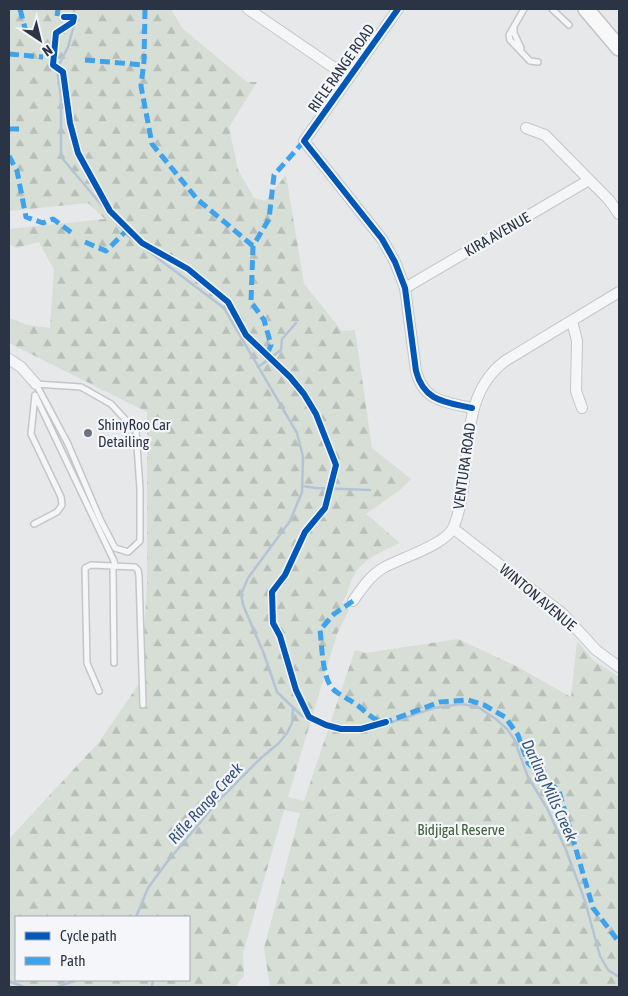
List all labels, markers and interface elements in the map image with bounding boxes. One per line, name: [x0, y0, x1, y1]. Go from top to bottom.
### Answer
north arrow: [15, 15, 65, 65]
street label: RIFLE RANGE ROAD: [304, 21, 378, 115]
text: N: [39, 42, 55, 60]
street label: KIRA AVENUE: [461, 208, 533, 260]
place label: ShinyRoo Car Detailing: [98, 416, 171, 450]
street label: VENTURA ROAD: [450, 422, 478, 510]
marker: ShinyRoo Car Detailing: [82, 427, 94, 439]
street label: WINTON AVENUE: [496, 560, 580, 634]
water label: Darling Mills Creek: [518, 736, 582, 845]
water label: Rifle Range Creek: [164, 758, 247, 848]
park label: Bidjigal Reserve: [417, 821, 505, 838]
legend: [15, 916, 190, 981]
text: Cycle path: [60, 927, 117, 944]
text: Path: [60, 952, 86, 969]

